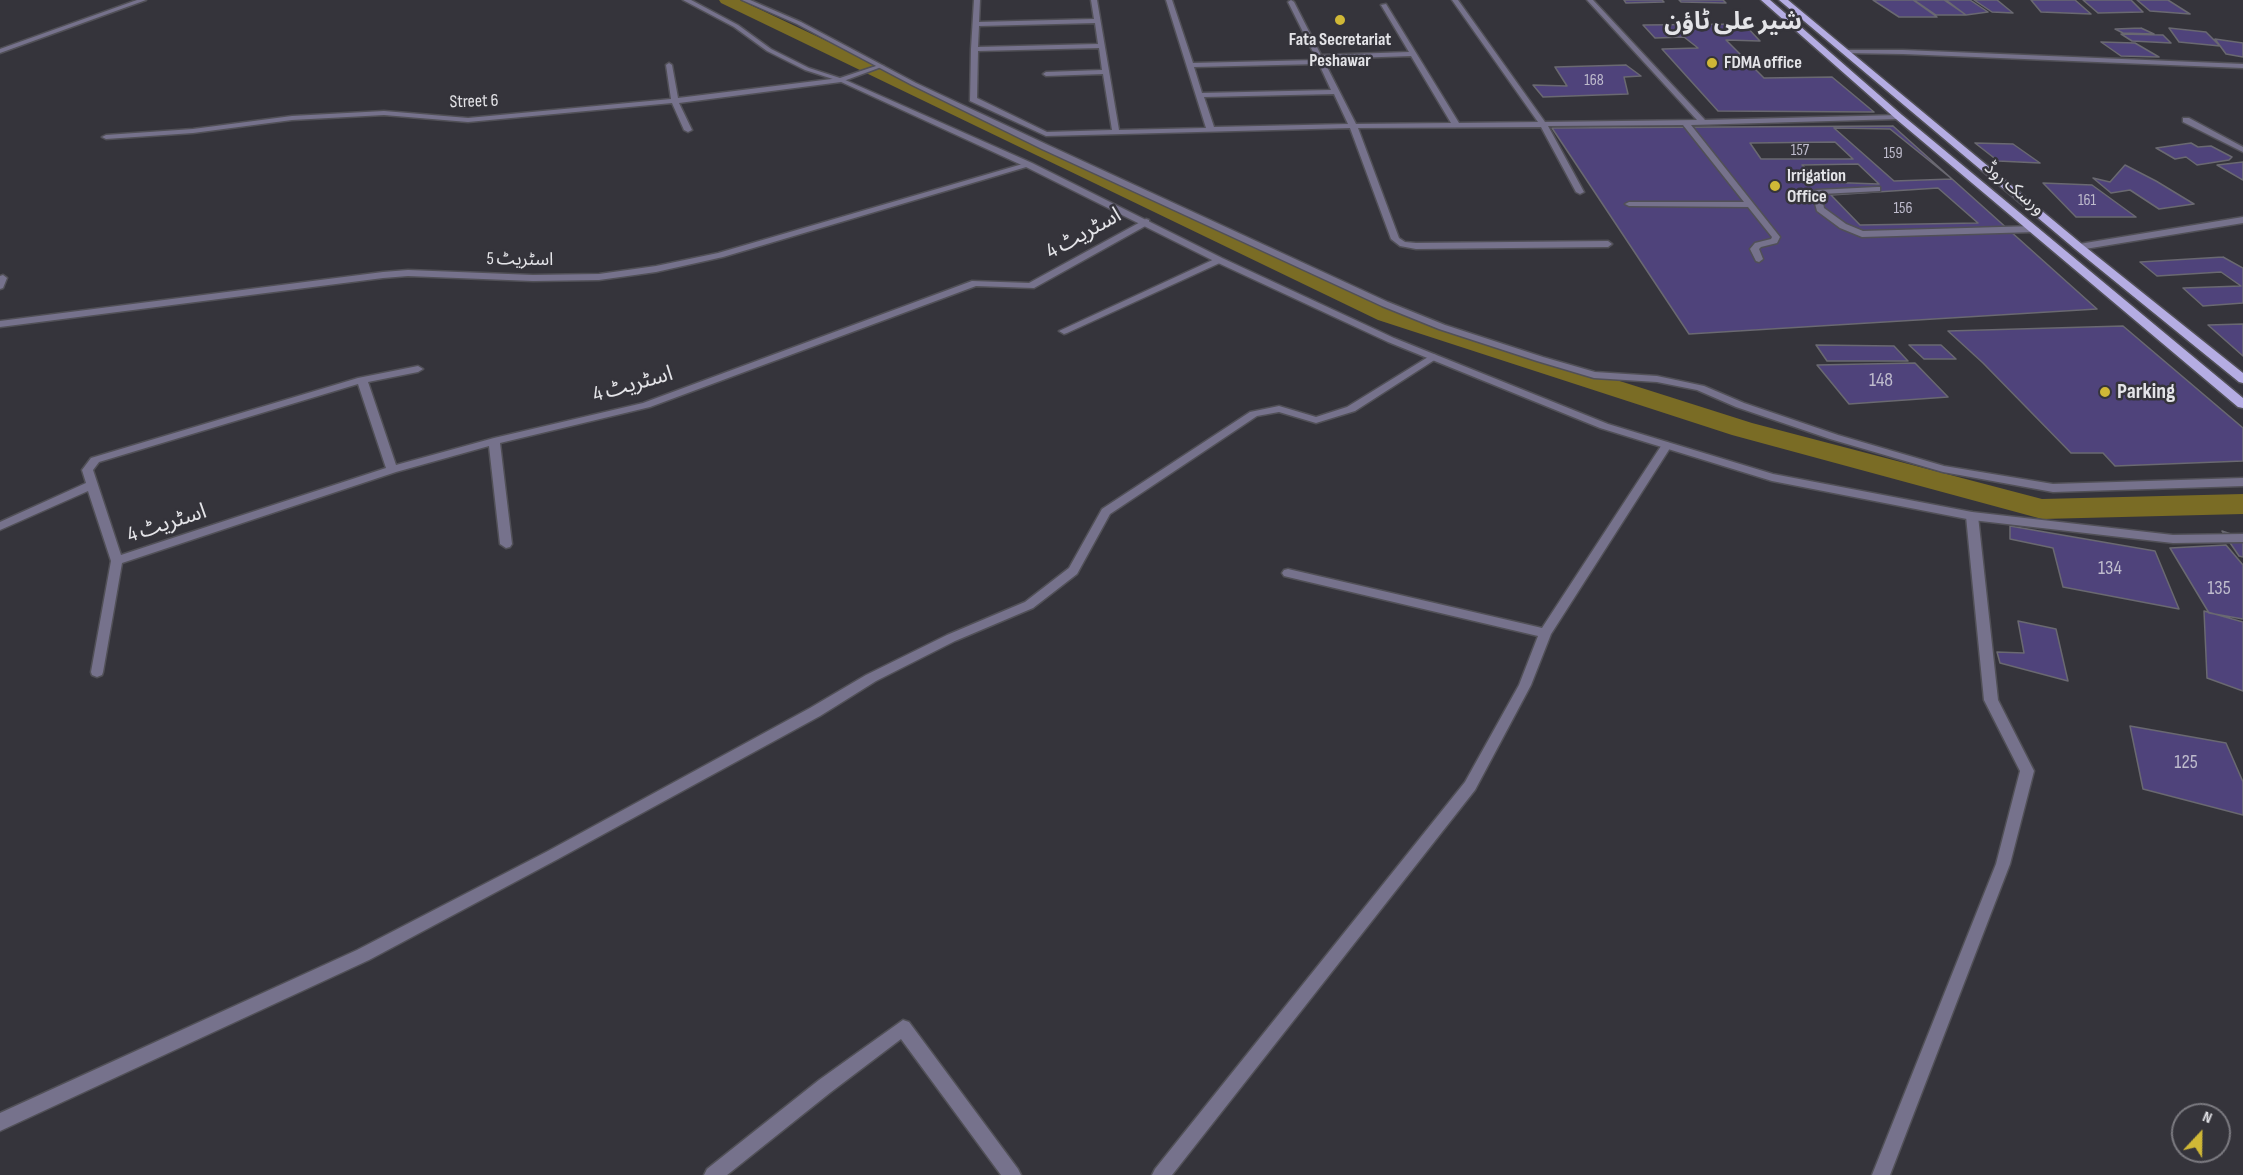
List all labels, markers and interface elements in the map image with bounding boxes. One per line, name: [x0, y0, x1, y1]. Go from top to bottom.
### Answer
district label: شیر علی ٹاؤن: [1664, 9, 1802, 37]
marker: Fata Secretariat Peshawar: [1333, 13, 1347, 27]
place label: Fata Secretariat Peshawar: [1289, 29, 1391, 72]
place label: FDMA office: [1724, 52, 1802, 74]
marker: FDMA office: [1705, 56, 1719, 70]
house number: 168: [1584, 71, 1604, 91]
street label: Street 6: [449, 90, 499, 114]
house number: 157: [1791, 141, 1809, 161]
house number: 159: [1883, 144, 1903, 164]
street label: ورسک روڈ: [1980, 158, 2048, 220]
place label: Irrigation Office: [1787, 165, 1846, 207]
marker: Irrigation Office: [1768, 179, 1782, 193]
house number: 161: [2078, 191, 2096, 211]
house number: 156: [1893, 199, 1913, 219]
street label: اسٹریٹ 4: [1042, 203, 1126, 265]
street label: اسٹریٹ 5: [486, 249, 554, 271]
street label: اسٹریٹ 4: [590, 361, 676, 409]
house number: 148: [1869, 369, 1893, 393]
place label: Parking: [2117, 379, 2175, 405]
marker: Parking: [2098, 385, 2112, 399]
street label: اسٹریٹ 4: [124, 499, 210, 549]
house number: 134: [2098, 557, 2122, 581]
house number: 135: [2207, 577, 2231, 601]
house number: 125: [2174, 751, 2198, 775]
north arrow: [2171, 1103, 2231, 1163]
text: N: [2200, 1107, 2215, 1128]

